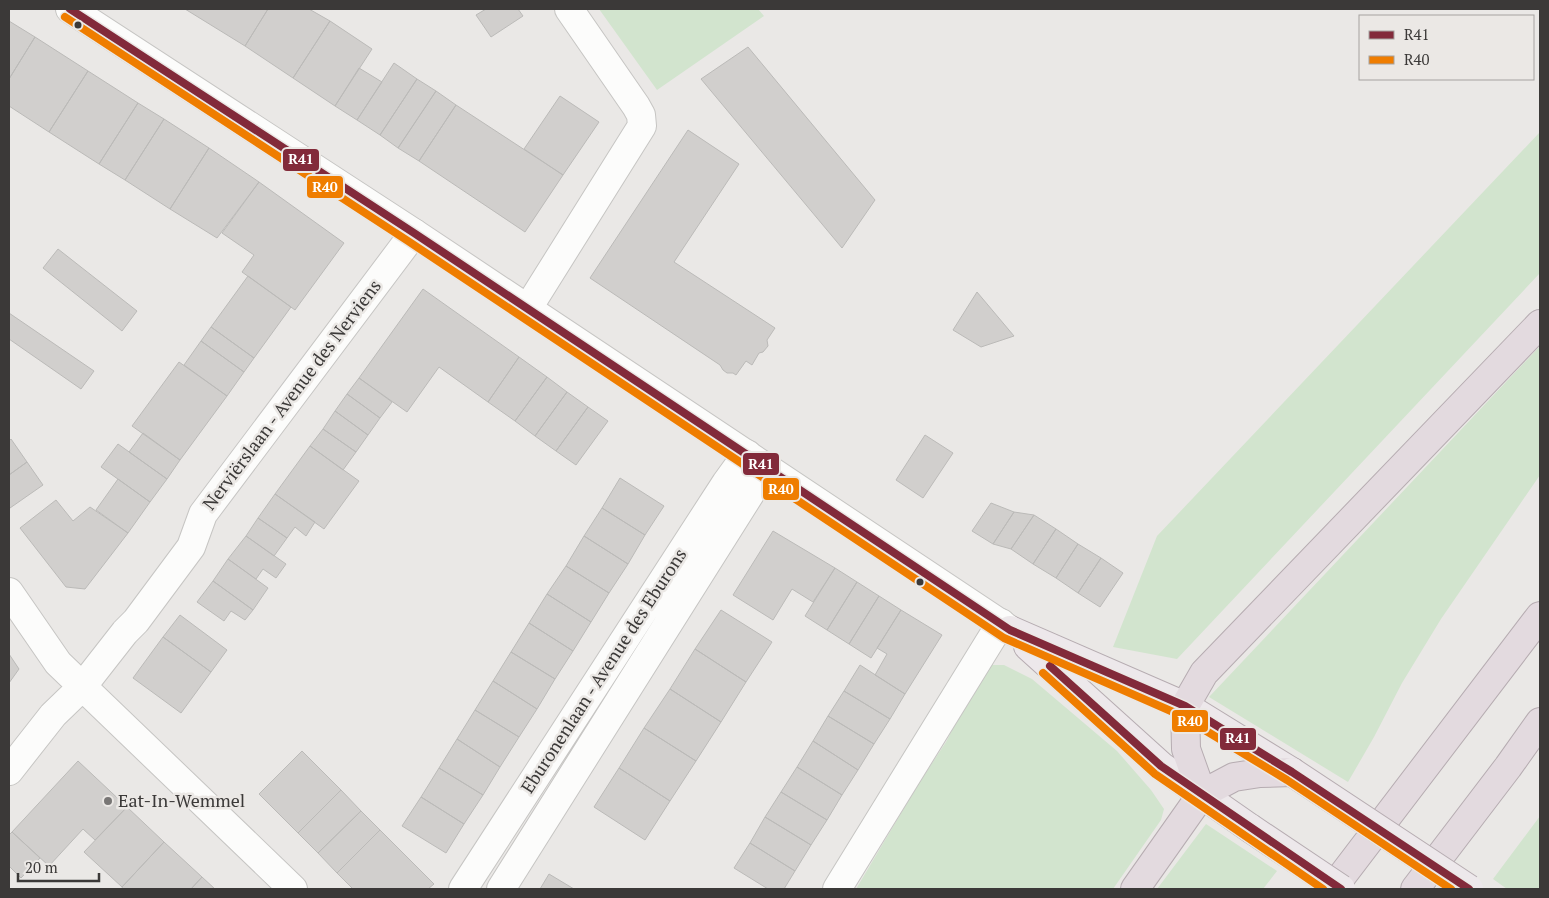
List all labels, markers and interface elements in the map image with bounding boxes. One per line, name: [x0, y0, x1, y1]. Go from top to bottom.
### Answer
legend: [1359, 15, 1534, 80]
unlabelled marker: [73, 20, 83, 30]
text: R41: [1404, 24, 1430, 44]
text: R40: [1404, 49, 1430, 69]
line badge: R41: [282, 148, 320, 172]
text: R41: [288, 149, 314, 168]
line badge: R40: [306, 175, 344, 199]
text: R40: [312, 177, 338, 196]
street label: Nerviërslaan - Avenue des Nerviens: [197, 274, 386, 515]
line badge: R41: [742, 452, 780, 476]
text: R41: [748, 454, 774, 473]
line badge: R40: [762, 477, 800, 501]
text: R40: [768, 479, 794, 498]
street label: Eburonenlaan - Avenue des Eburons: [515, 543, 691, 797]
unlabelled marker: [915, 577, 925, 587]
line badge: R40: [1171, 709, 1209, 733]
text: R40: [1177, 711, 1203, 730]
line badge: R41: [1219, 727, 1257, 751]
text: R41: [1225, 728, 1251, 747]
place label: Eat-In-Wemmel: [118, 788, 245, 812]
marker: Eat-In-Wemmel: [102, 795, 114, 807]
scale bar: [18, 850, 99, 882]
text: 20 m: [25, 857, 58, 877]

